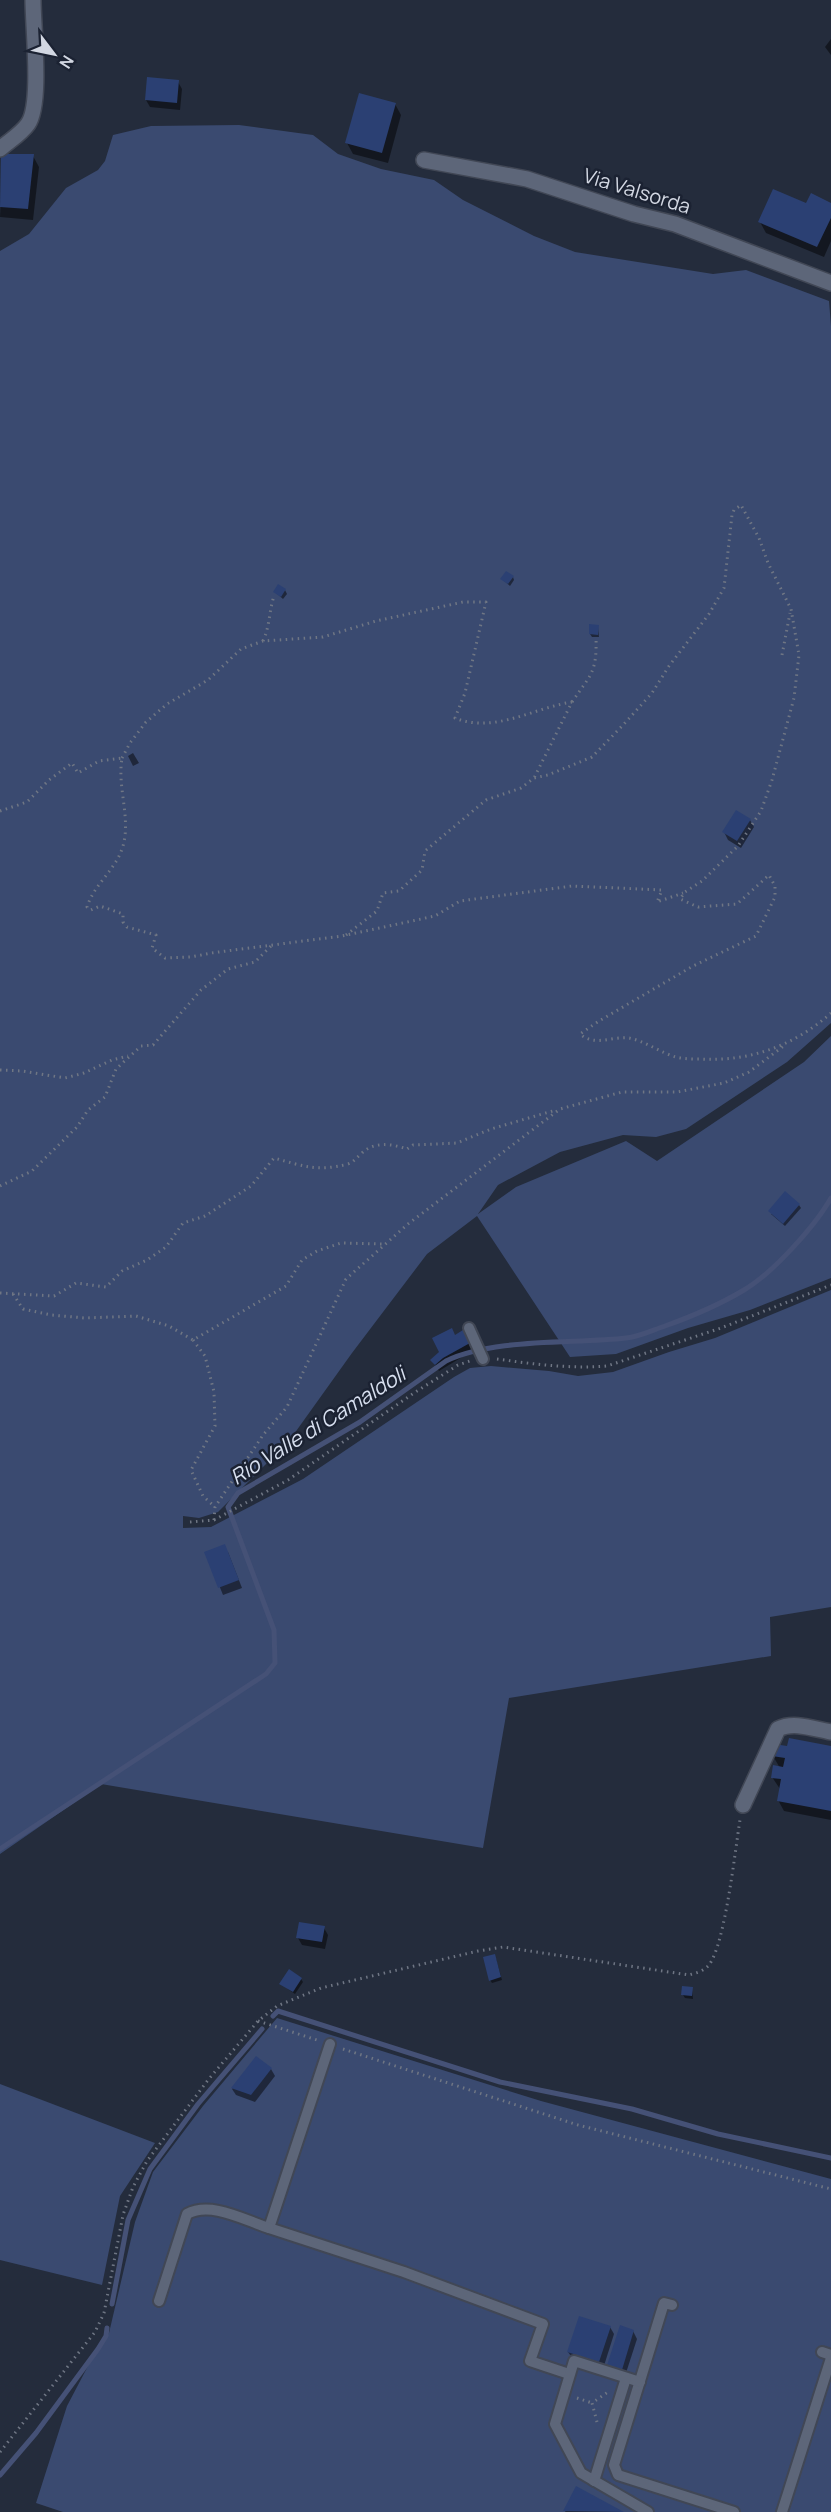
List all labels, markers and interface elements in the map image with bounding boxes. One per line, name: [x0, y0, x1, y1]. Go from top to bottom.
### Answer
north arrow: [24, 24, 84, 84]
text: N: [54, 51, 79, 73]
street label: Via Valsorda: [580, 161, 694, 220]
water label: Rio Valle di Camaldoli: [225, 1358, 413, 1490]

